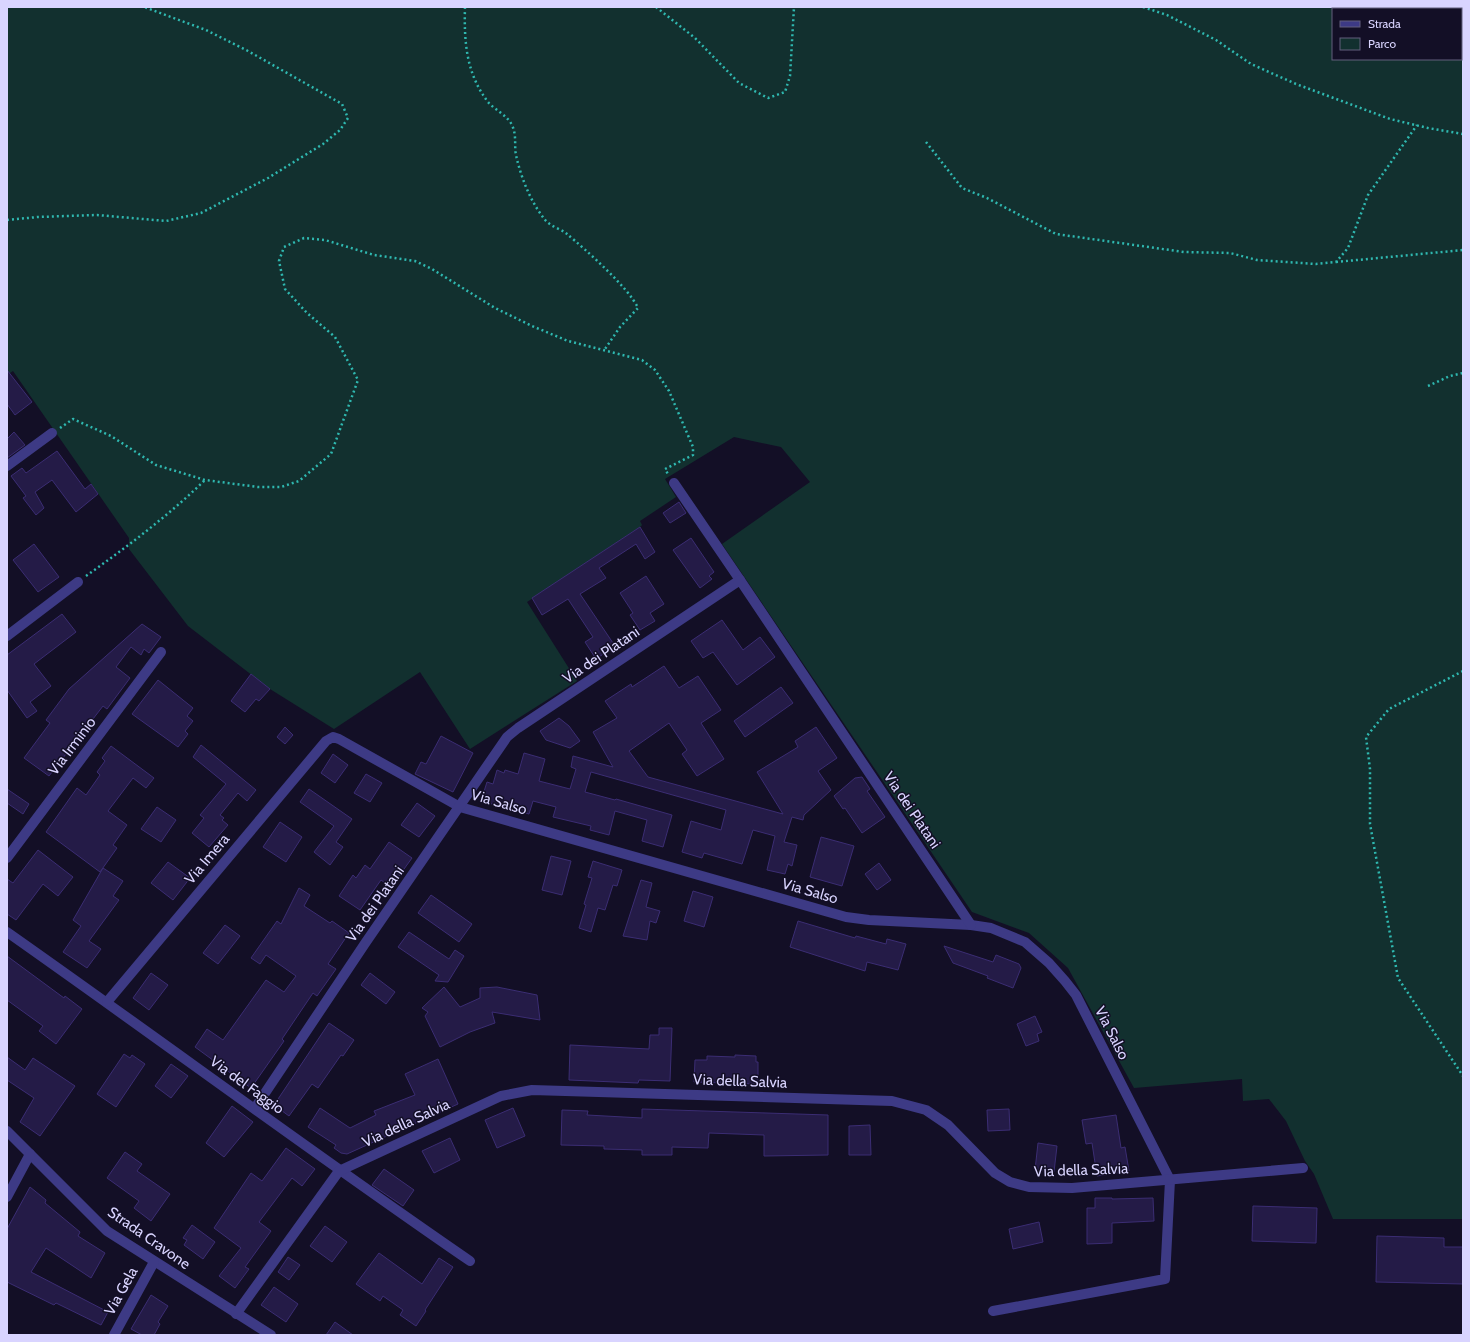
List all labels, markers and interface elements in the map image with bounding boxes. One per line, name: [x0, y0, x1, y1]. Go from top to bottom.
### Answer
legend: [1332, 8, 1462, 60]
text: Strada: [1368, 16, 1401, 31]
text: Parco: [1368, 36, 1396, 51]
street label: Via dei Platani: [559, 623, 643, 687]
street label: Via Irminio: [44, 713, 100, 779]
street label: Via dei Platani: [880, 768, 944, 852]
street label: Via Salso: [469, 785, 529, 819]
street label: Via Imera: [181, 830, 234, 888]
street label: Via dei Platani: [342, 862, 408, 946]
street label: Via Salso: [780, 874, 840, 908]
street label: Via Salso: [1091, 1003, 1133, 1063]
street label: Via del Faggio: [206, 1052, 288, 1118]
street label: Via della Salvia: [693, 1070, 788, 1092]
street label: Via della Salvia: [359, 1095, 453, 1151]
street label: Via della Salvia: [1034, 1159, 1129, 1181]
street label: Strada Cravone: [104, 1203, 194, 1273]
street label: Via Gela: [101, 1263, 142, 1318]

